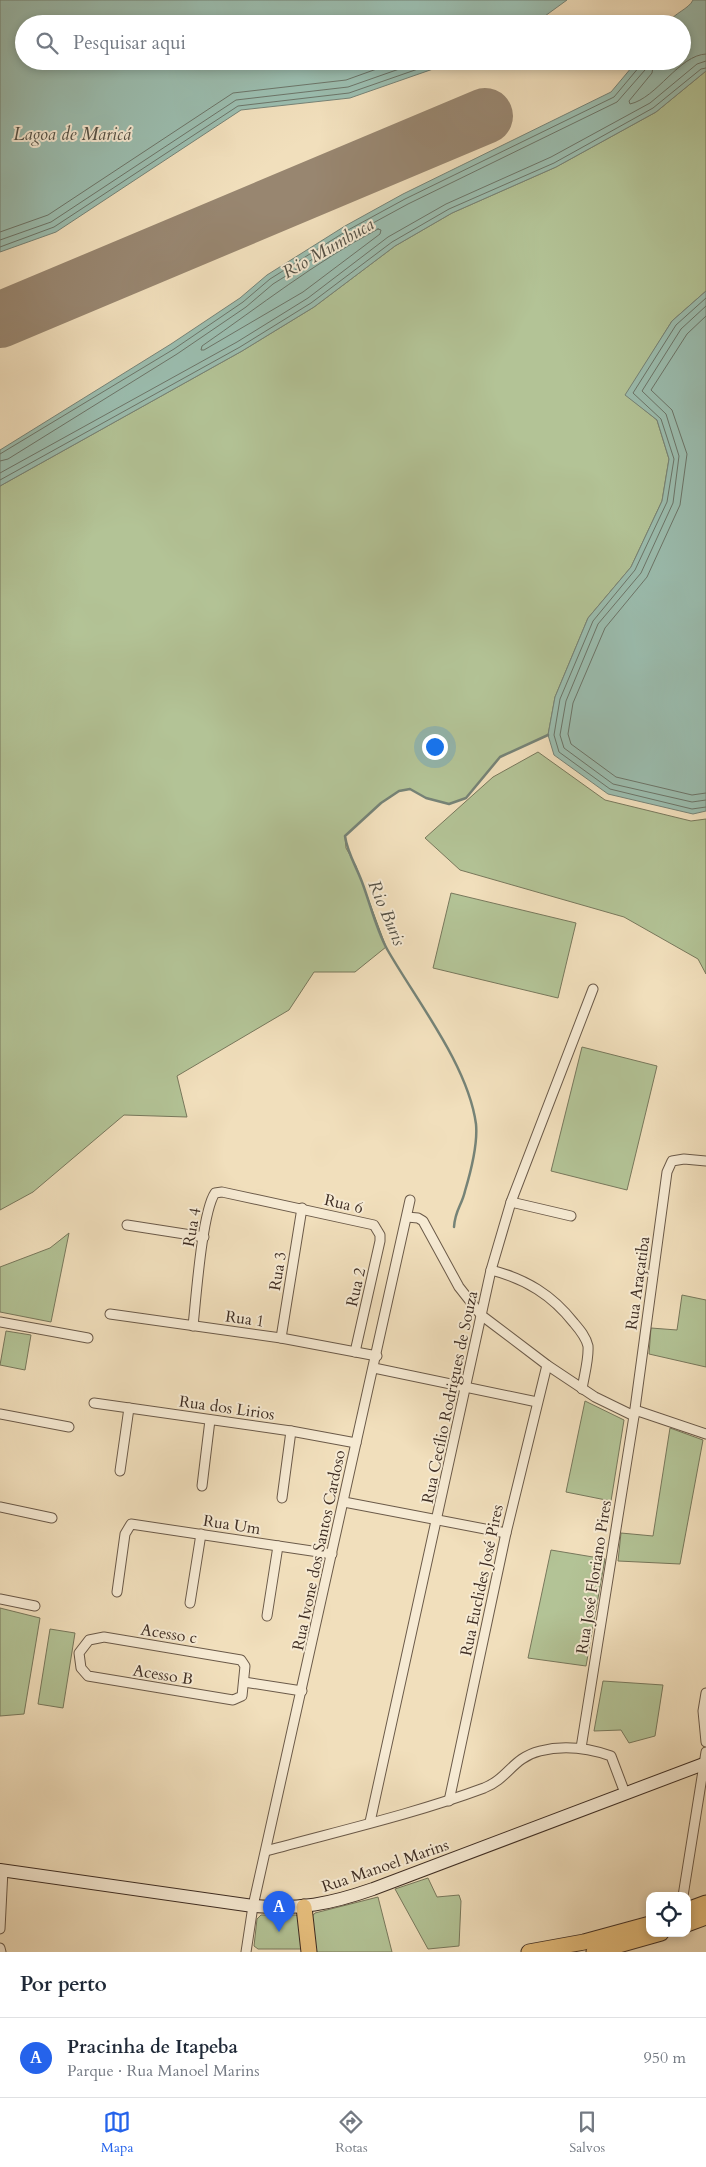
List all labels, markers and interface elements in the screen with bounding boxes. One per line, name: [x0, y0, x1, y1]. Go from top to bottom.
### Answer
search box: [15, 15, 691, 70]
icon: search: [33, 29, 61, 57]
text: Pesquisar aqui: [73, 30, 186, 56]
water label: Lagoa de Maricá: [13, 122, 132, 147]
water label: Rio Mumbuca: [278, 212, 379, 285]
your location: [422, 734, 448, 760]
water label: Rio Buris: [362, 876, 412, 950]
street label: Rua 6: [322, 1189, 365, 1219]
street label: Rua 4: [178, 1206, 206, 1248]
street label: Rua Araçatiba: [621, 1235, 655, 1331]
street label: Rua 3: [264, 1250, 292, 1292]
street label: Rua 2: [341, 1266, 371, 1309]
street label: Rua Cecílio Rodrigues de Souza: [417, 1289, 483, 1505]
street label: Rua 1: [224, 1305, 266, 1333]
street label: Rua dos Lirios: [178, 1390, 276, 1426]
street label: Rua Ivone dos Santos Cardoso: [287, 1448, 351, 1652]
street label: Rua José Floriano Pires: [571, 1499, 617, 1656]
street label: Rua Euclides José Pires: [455, 1502, 509, 1658]
street label: Rua Um: [202, 1510, 263, 1540]
street label: Acesso c: [139, 1619, 199, 1649]
street label: Acesso B: [131, 1659, 195, 1691]
street label: Rua Manoel Marins: [319, 1834, 452, 1898]
pin: A: [263, 1891, 295, 1932]
map controls: [646, 1892, 691, 1937]
button: locate: [646, 1892, 691, 1937]
text: Por perto: [20, 1970, 107, 1999]
text: Pracinha de Itapeba: [67, 2034, 238, 2060]
text: A: [30, 2047, 42, 2069]
text: 950 m: [644, 2047, 686, 2069]
text: Parque · Rua Manoel Marins: [67, 2060, 260, 2082]
tab: Mapa: [101, 2108, 134, 2157]
tab: Rotas: [335, 2108, 368, 2157]
tab: Salvos: [569, 2108, 605, 2157]

